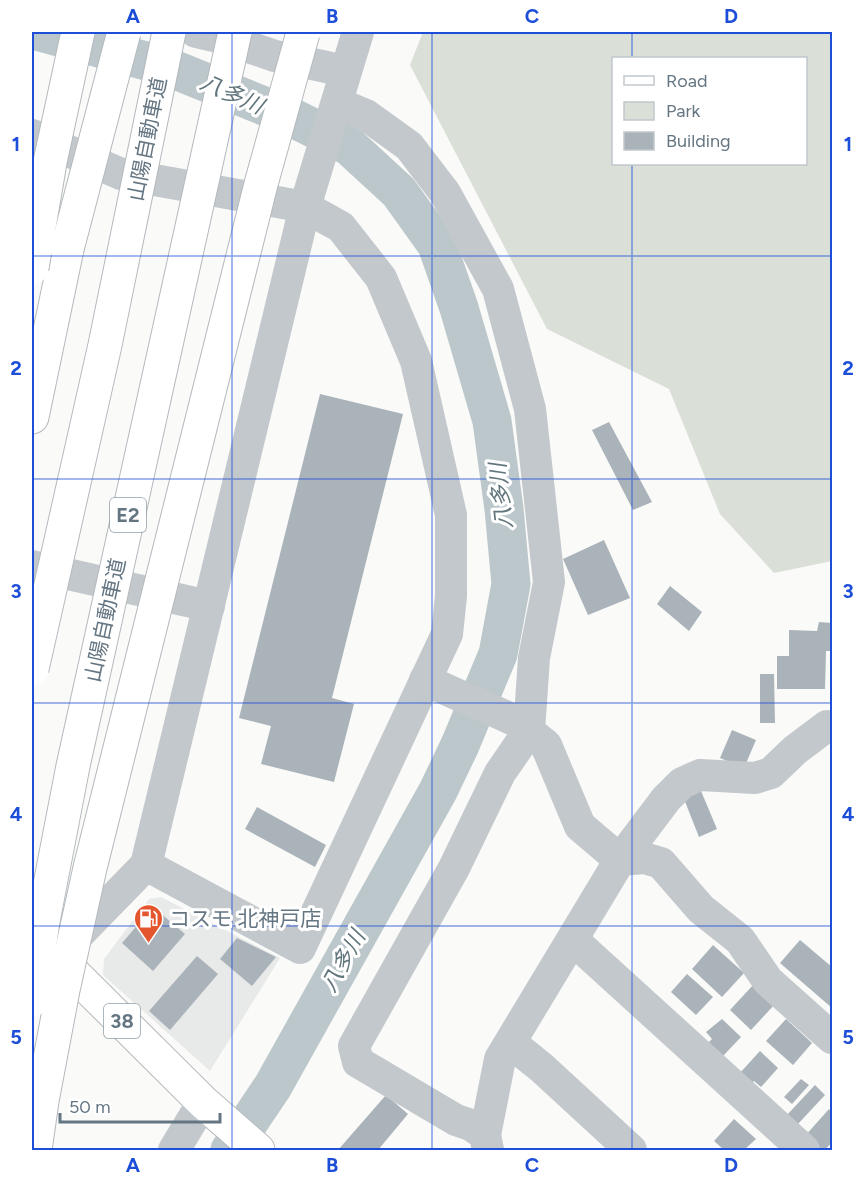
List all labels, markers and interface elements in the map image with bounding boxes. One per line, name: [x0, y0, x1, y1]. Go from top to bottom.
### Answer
text: A: [126, 4, 141, 28]
text: B: [326, 4, 338, 28]
text: C: [525, 4, 539, 28]
text: D: [724, 4, 738, 28]
legend: [612, 57, 807, 165]
water label: 八多川: [196, 68, 269, 121]
text: Road: [666, 70, 707, 92]
street label: 山陽自動車道: [123, 75, 171, 203]
text: Park: [666, 100, 701, 122]
text: Building: [666, 130, 731, 152]
text: 1: [12, 132, 20, 156]
text: 1: [844, 132, 852, 156]
text: 2: [10, 356, 22, 380]
text: 2: [842, 356, 854, 380]
water label: 八多川: [484, 460, 518, 530]
road number: E2: [110, 498, 146, 532]
street label: 山陽自動車道: [80, 556, 130, 684]
text: 3: [10, 579, 22, 603]
text: 3: [842, 579, 854, 603]
text: 4: [10, 802, 23, 826]
text: 4: [842, 802, 855, 826]
fuel station icon: コスモ 北神戸店: [132, 902, 164, 944]
place label: コスモ 北神戸店: [169, 906, 321, 931]
water label: 八多川: [315, 924, 372, 996]
road number: 38: [104, 1004, 140, 1038]
text: 5: [10, 1025, 22, 1049]
text: 5: [842, 1025, 854, 1049]
scale bar: [60, 1086, 220, 1124]
text: 50 m: [69, 1096, 111, 1118]
text: A: [126, 1153, 141, 1177]
text: B: [326, 1153, 338, 1177]
text: C: [525, 1153, 539, 1177]
text: D: [724, 1153, 738, 1177]

